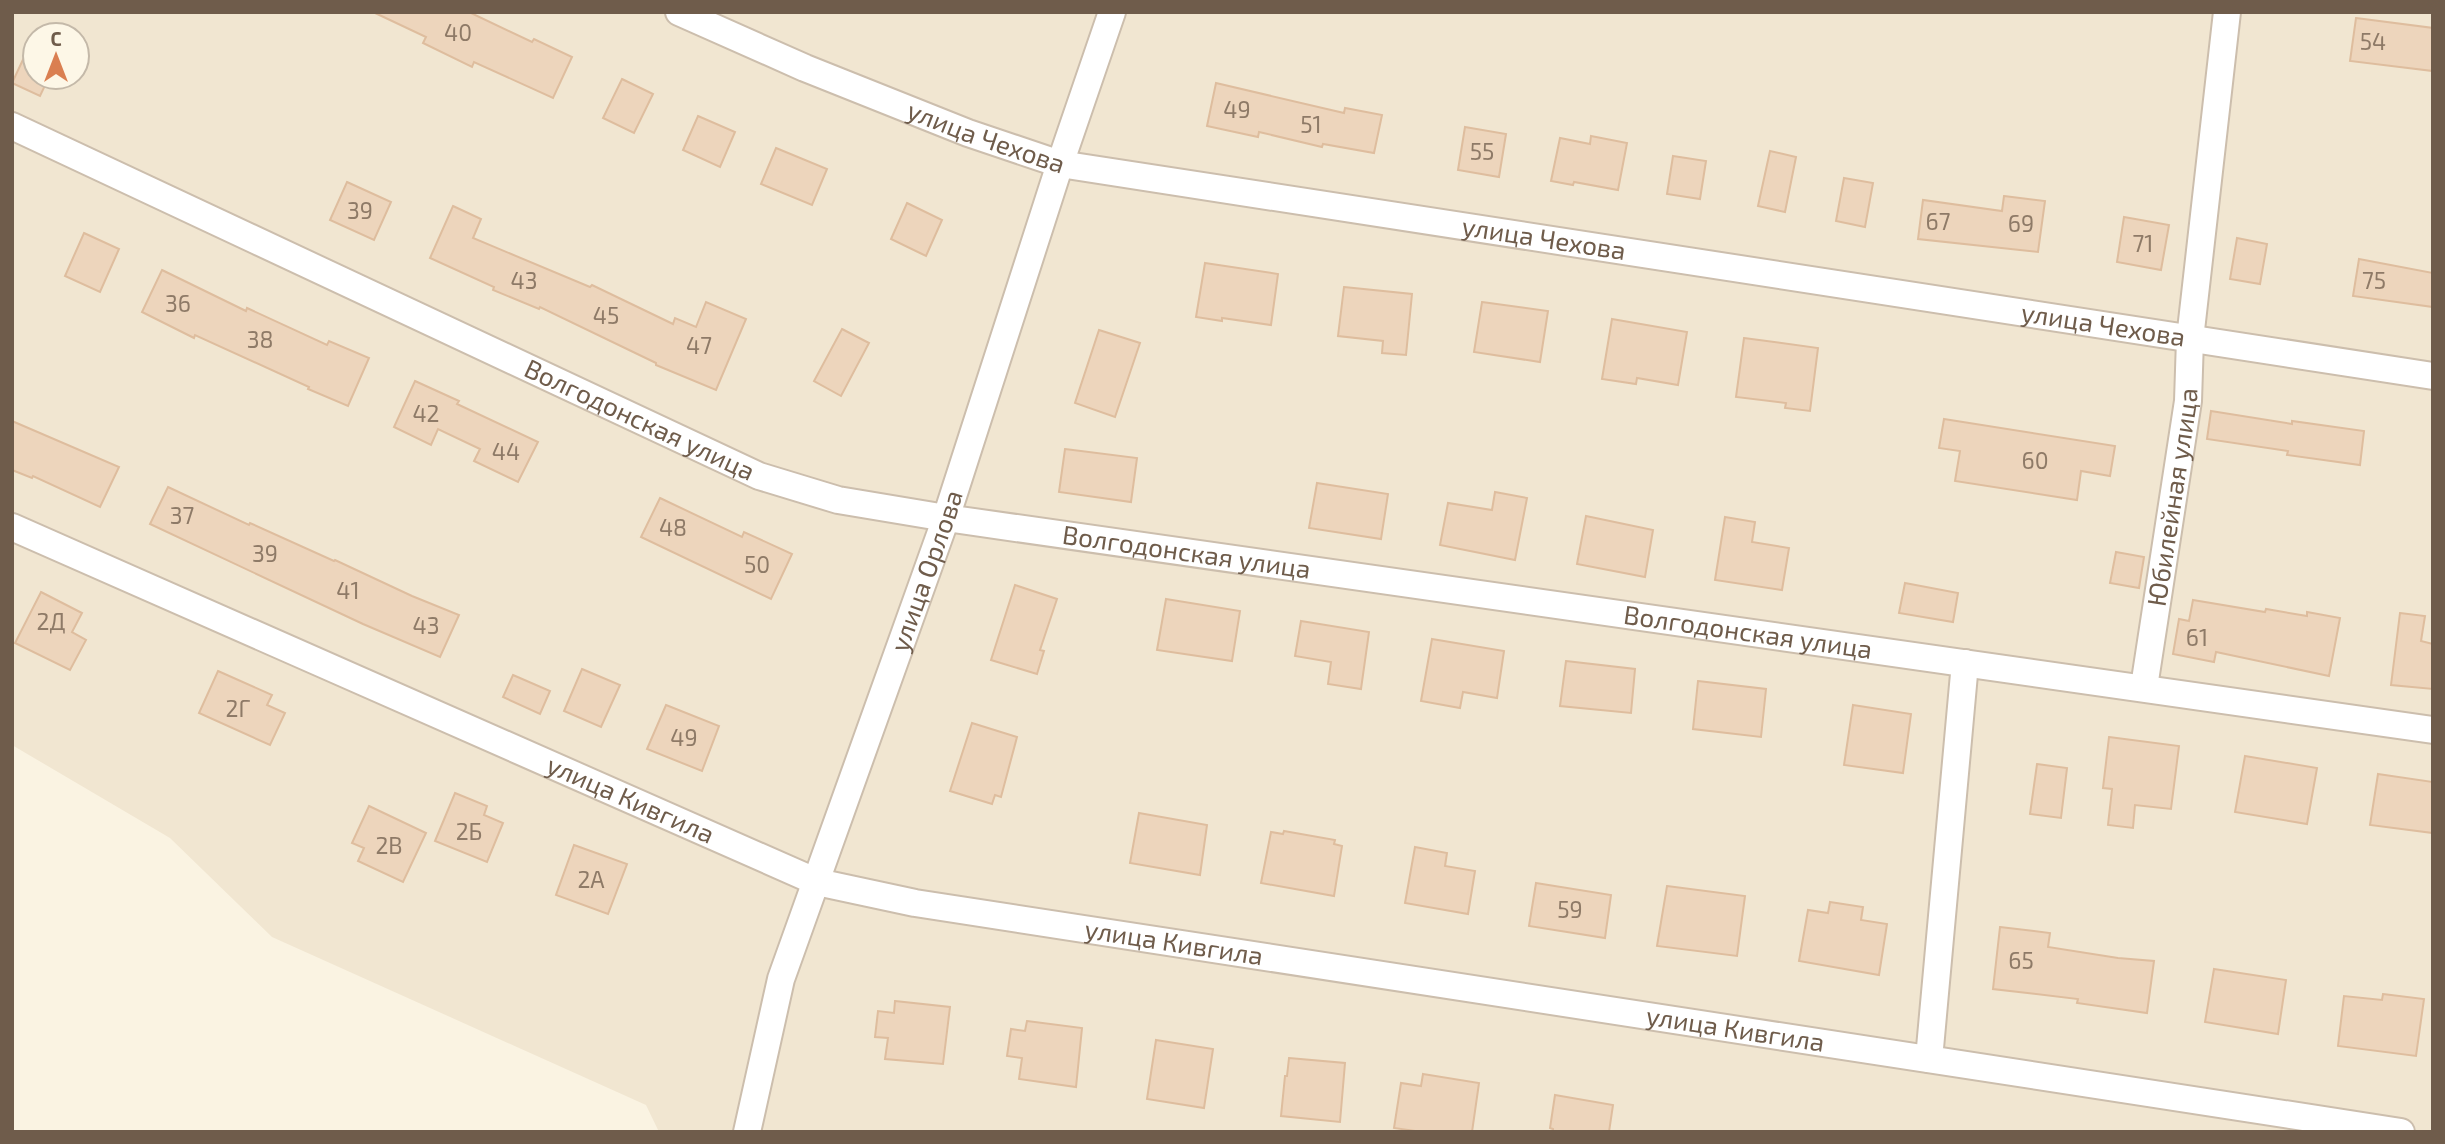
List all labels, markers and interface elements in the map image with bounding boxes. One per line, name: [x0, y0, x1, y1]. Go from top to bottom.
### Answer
house number: 40: [444, 18, 472, 46]
north arrow: [21, 21, 91, 91]
text: С: [50, 27, 62, 50]
house number: 54: [2360, 27, 2386, 55]
street label: улица Чехова: [903, 93, 1070, 179]
house number: 49: [1223, 95, 1251, 123]
house number: 51: [1300, 110, 1322, 138]
house number: 55: [1470, 137, 1494, 165]
house number: 39: [347, 196, 373, 224]
house number: 67: [1926, 207, 1951, 235]
street label: улица Чехова: [1460, 209, 1628, 265]
house number: 69: [2008, 209, 2034, 237]
house number: 71: [2133, 229, 2153, 257]
house number: 43: [511, 266, 537, 294]
house number: 75: [2362, 266, 2386, 294]
house number: 36: [165, 289, 191, 317]
street label: улица Чехова: [2019, 296, 2188, 352]
house number: 45: [593, 301, 619, 329]
house number: 38: [247, 325, 273, 353]
house number: 47: [686, 331, 712, 359]
street label: Волгодонская улица: [520, 351, 760, 486]
street label: Юбилейная улица: [2140, 388, 2202, 608]
house number: 42: [412, 399, 440, 427]
house number: 44: [492, 437, 520, 465]
house number: 60: [2021, 446, 2049, 474]
street label: улица Орлова: [882, 486, 968, 656]
house number: 37: [170, 501, 194, 529]
house number: 48: [659, 513, 687, 541]
street label: Волгодонская улица: [1061, 518, 1313, 584]
house number: 39: [252, 539, 278, 567]
house number: 50: [744, 550, 770, 578]
house number: 41: [336, 576, 360, 604]
street label: Волгодонская улица: [1622, 598, 1874, 664]
house number: 2Д: [37, 607, 65, 635]
house number: 43: [413, 611, 439, 639]
house number: 61: [2186, 623, 2208, 651]
house number: 2Г: [226, 694, 251, 722]
house number: 49: [670, 723, 698, 751]
street label: улица Кивгила: [542, 748, 720, 849]
house number: 2Б: [456, 817, 482, 845]
house number: 2В: [375, 831, 403, 859]
house number: 2А: [577, 865, 605, 893]
house number: 59: [1557, 895, 1583, 923]
street label: улица Кивгила: [1083, 912, 1265, 970]
house number: 65: [2008, 946, 2034, 974]
street label: улица Кивгила: [1644, 999, 1827, 1057]

